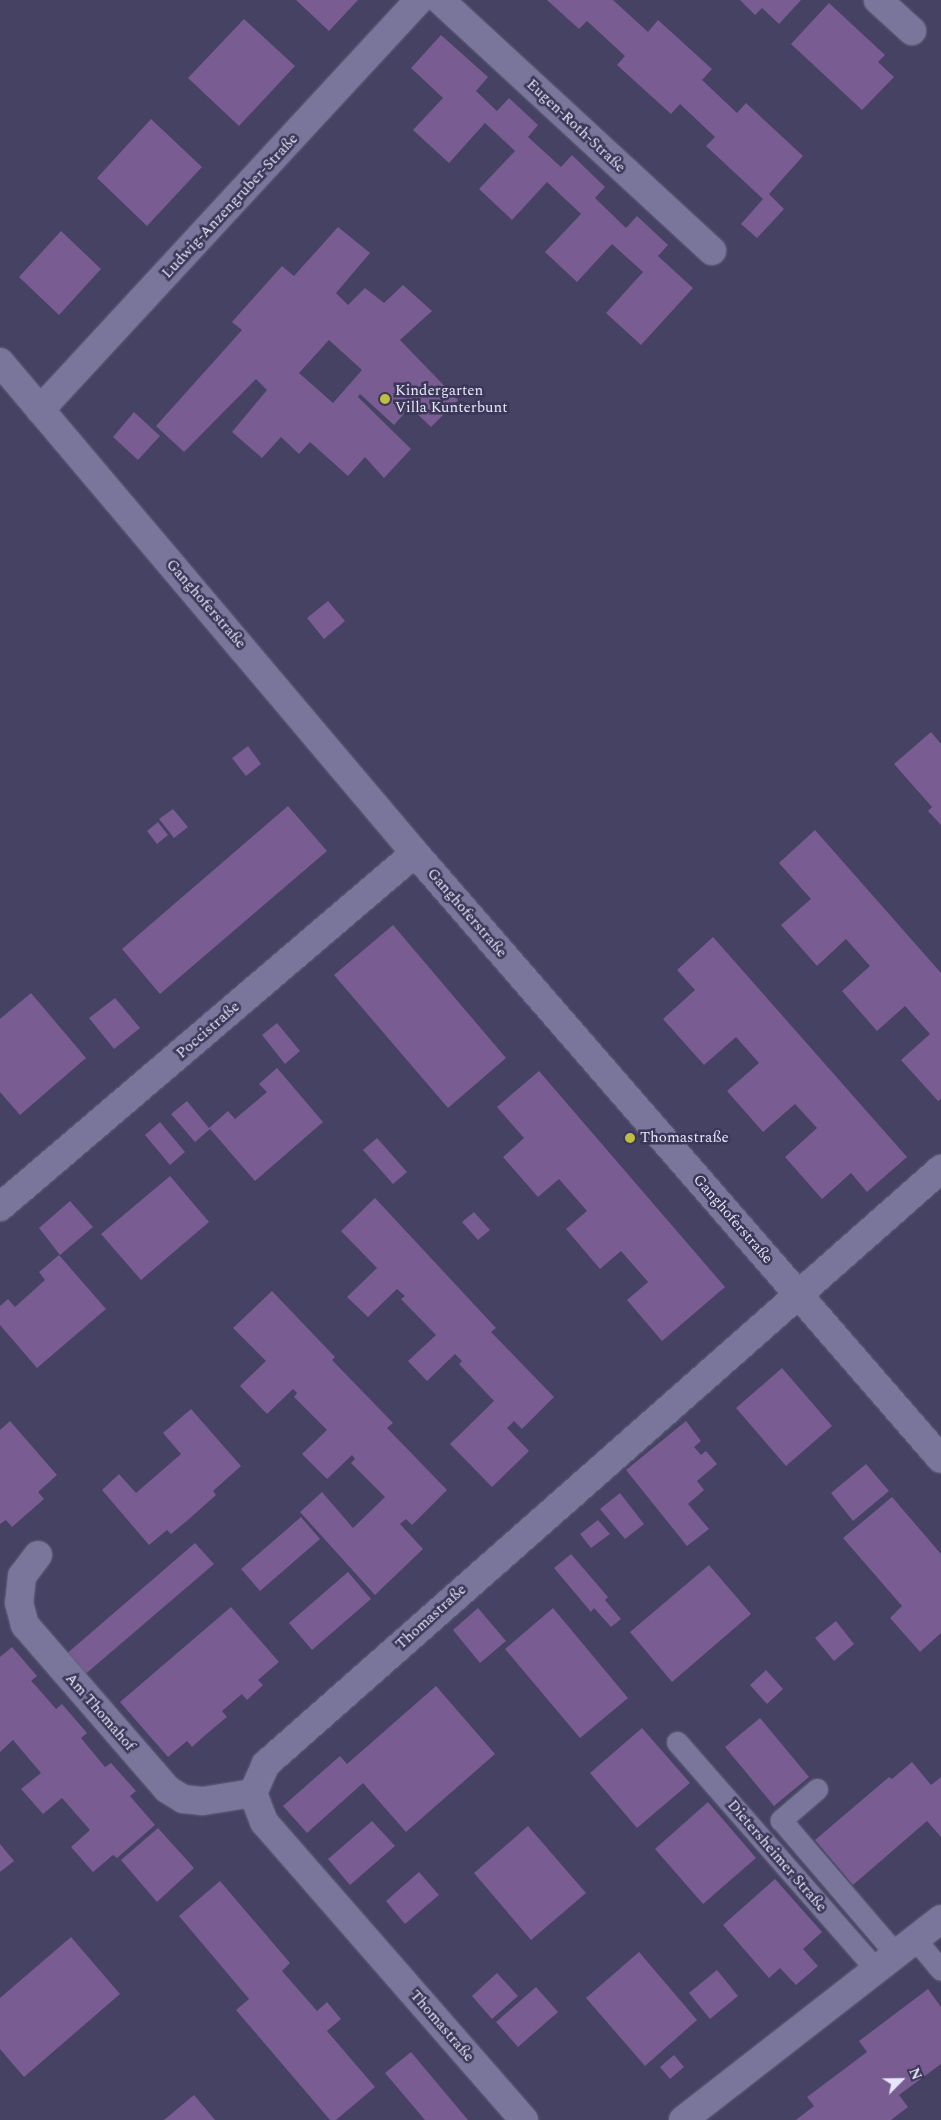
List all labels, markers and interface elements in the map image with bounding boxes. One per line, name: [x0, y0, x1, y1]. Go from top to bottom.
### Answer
street label: Eugen-Roth-Straße: [523, 75, 629, 177]
street label: Ludwig-Anzengruber-Straße: [158, 130, 302, 282]
place label: Kindergarten Villa Kunterbunt: [395, 381, 508, 416]
marker: Kindergarten Villa Kunterbunt: [379, 393, 391, 405]
street label: Ganghoferstraße: [162, 556, 250, 652]
street label: Ganghoferstraße: [423, 865, 511, 961]
street label: Poccistraße: [173, 998, 243, 1062]
place label: Thomastraße: [640, 1129, 729, 1147]
marker: Thomastraße: [624, 1132, 636, 1144]
street label: Ganghoferstraße: [689, 1171, 777, 1267]
street label: Thomastraße: [392, 1581, 470, 1653]
street label: Am Thomahof: [61, 1670, 139, 1754]
street label: Dietersheimer Straße: [723, 1796, 831, 1916]
street label: Thomastraße: [406, 1987, 478, 2065]
north arrow: [876, 2055, 926, 2105]
text: N: [903, 2065, 927, 2083]

